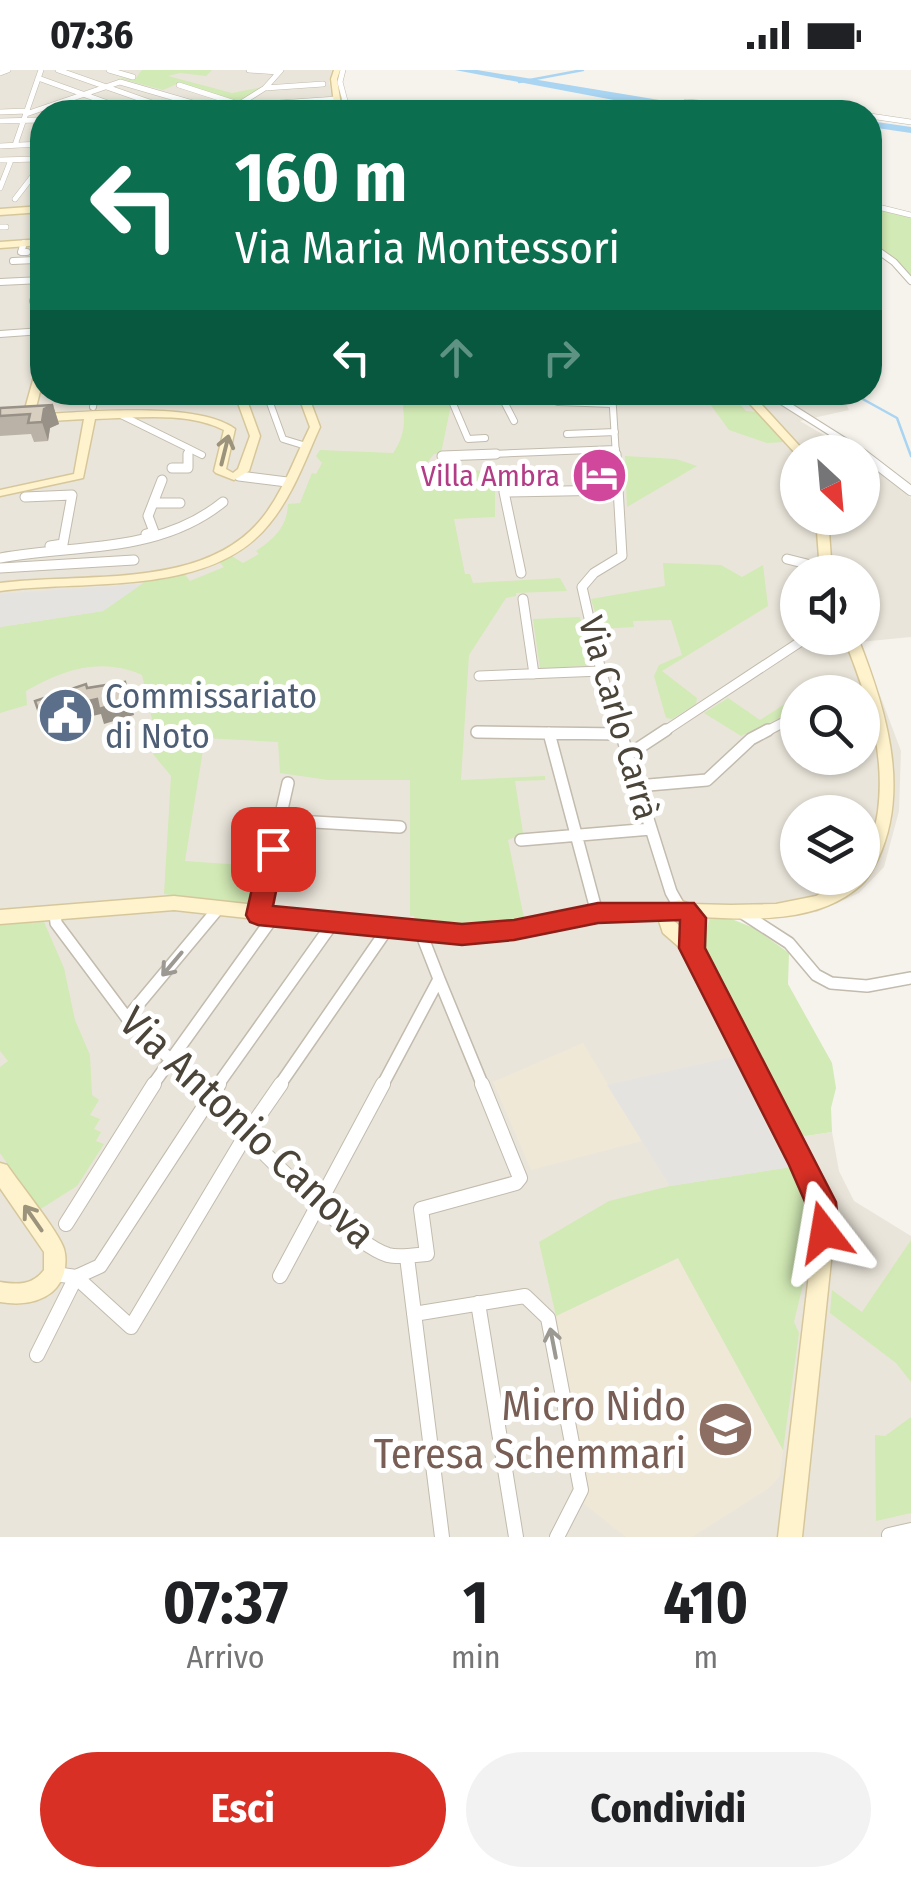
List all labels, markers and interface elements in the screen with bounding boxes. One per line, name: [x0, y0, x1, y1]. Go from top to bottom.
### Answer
text: 07:36: [50, 12, 133, 58]
text: 160 m: [235, 136, 407, 220]
icon: left: [70, 140, 200, 270]
text: Via Maria Montessori: [235, 221, 620, 275]
icon: left: [324, 330, 379, 385]
icon: ahead: [429, 330, 484, 385]
icon: right: [534, 330, 589, 385]
one-way arrow: [216, 435, 235, 467]
north arrow: [780, 435, 880, 535]
map controls: [780, 435, 880, 895]
hotel icon: Villa Ambra: [569, 446, 629, 506]
place label: Villa Ambra: [421, 458, 560, 494]
button: sound: [780, 555, 880, 655]
street label: Via Carlo Carrà: [570, 611, 668, 825]
place label: Commissariato di Noto: [105, 675, 317, 757]
button: search: [780, 675, 880, 775]
public building icon: Commissariato di Noto: [36, 686, 96, 746]
button: layers: [780, 795, 880, 895]
pin: [231, 807, 316, 892]
icon: arrive: [246, 822, 301, 877]
one-way arrow: [161, 951, 183, 977]
street label: Via Antonio Canova: [109, 997, 385, 1259]
position arrow: [772, 1180, 876, 1284]
one-way arrow: [23, 1205, 44, 1232]
one-way arrow: [542, 1328, 561, 1360]
place label: Micro Nido Teresa Schemmari: [374, 1381, 686, 1479]
school or university icon: Micro Nido Teresa Schemmari: [695, 1399, 755, 1459]
text: 07:37: [163, 1567, 288, 1639]
text: 1: [463, 1567, 489, 1639]
text: 410: [663, 1567, 748, 1639]
text: Arrivo: [186, 1638, 265, 1676]
text: min: [451, 1638, 501, 1676]
text: m: [693, 1638, 718, 1676]
button: Esci: [40, 1752, 446, 1867]
button: Condividi: [466, 1752, 871, 1867]

